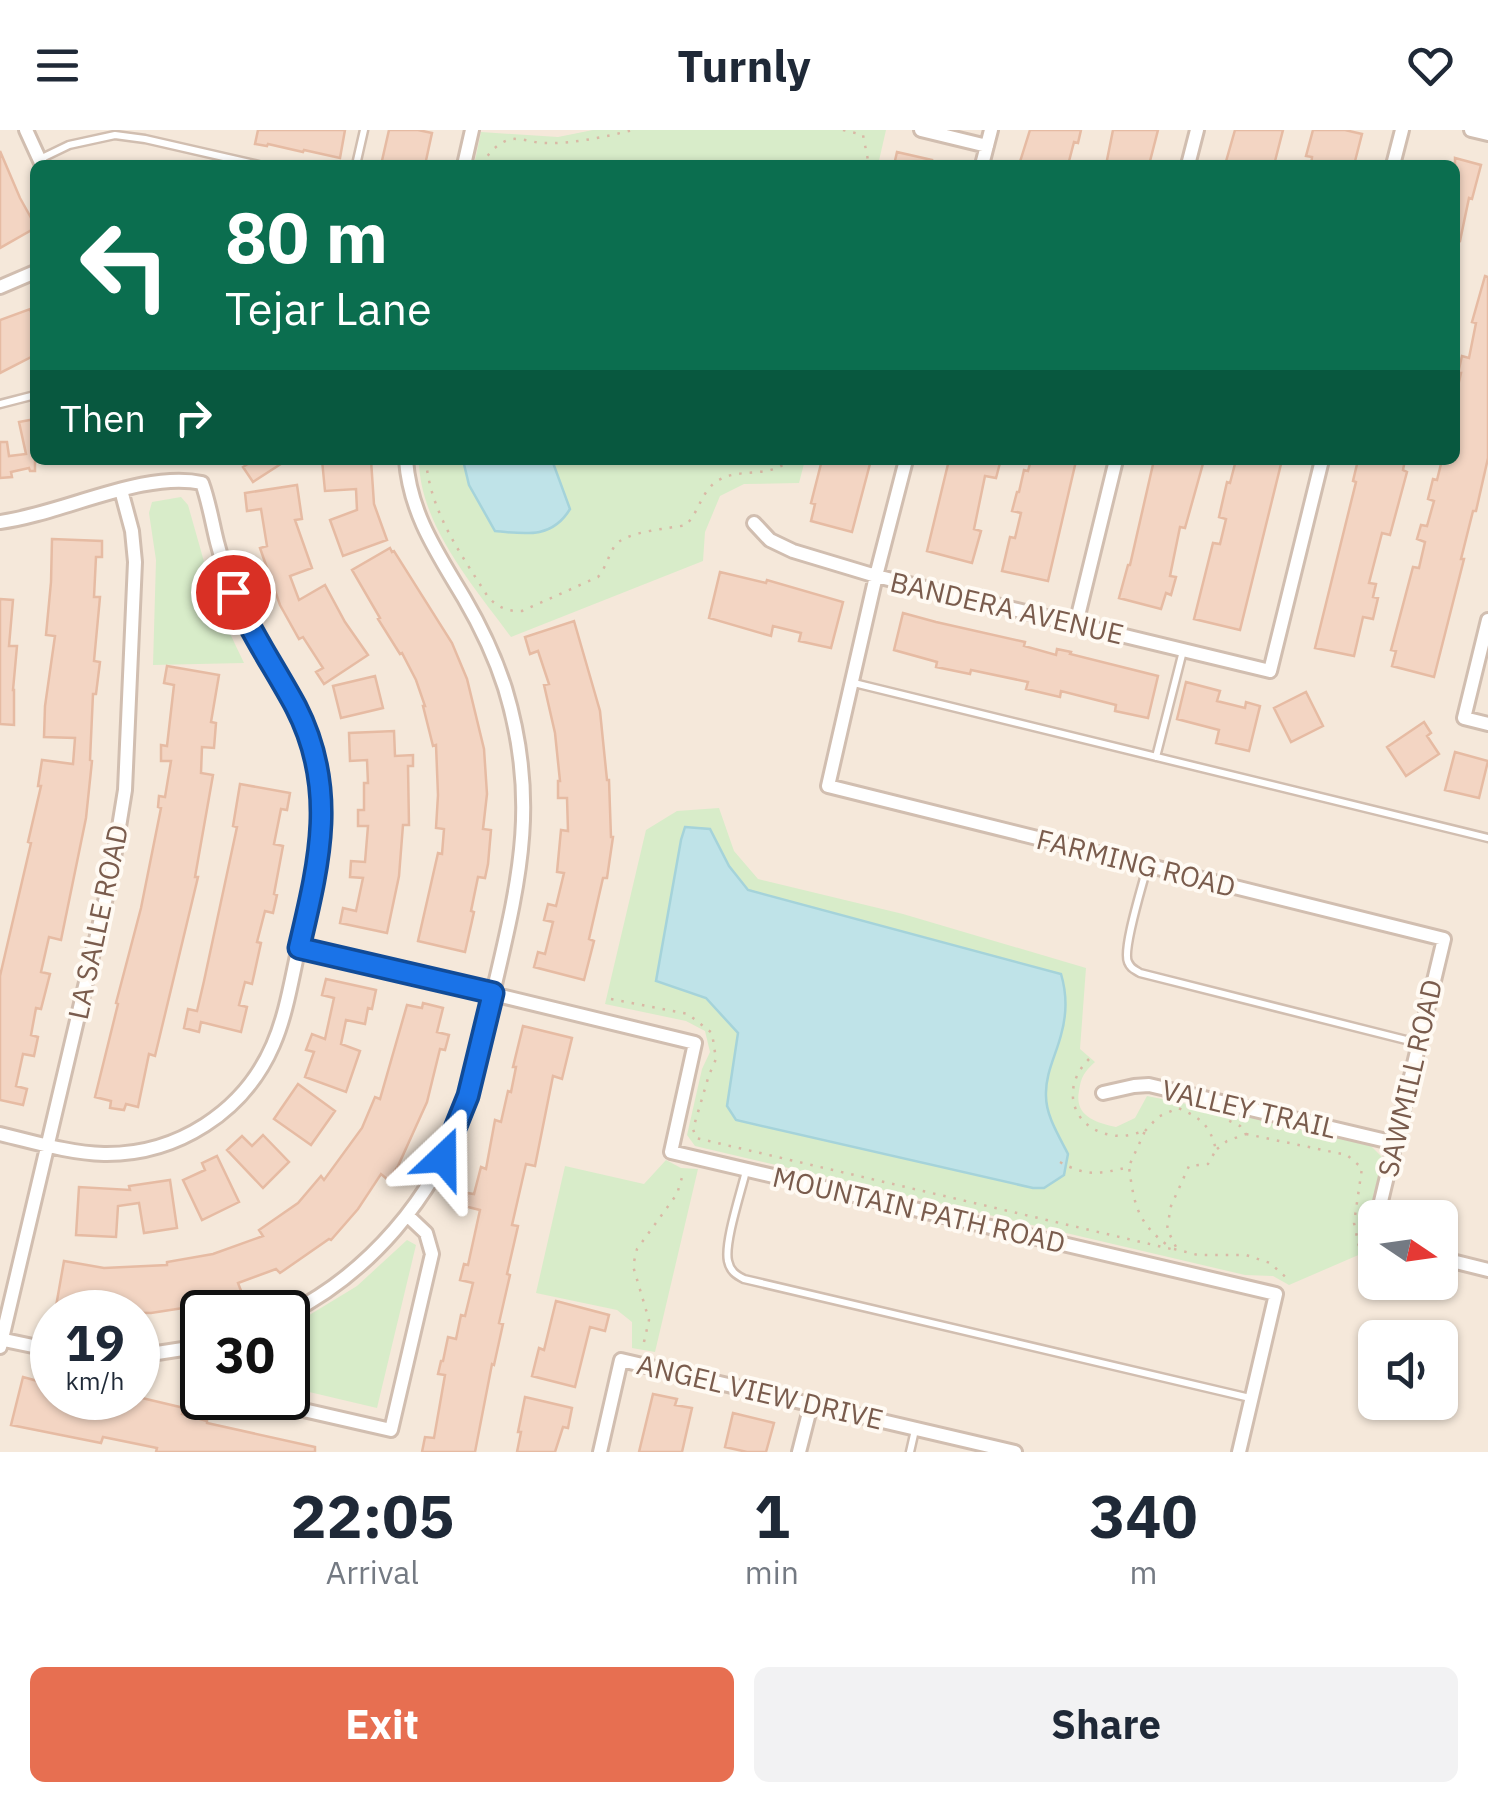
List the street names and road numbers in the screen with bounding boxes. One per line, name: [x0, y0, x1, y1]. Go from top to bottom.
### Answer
street label: BANDERA AVENUE: [887, 563, 1128, 652]
street label: FARMING ROAD: [1033, 820, 1240, 905]
street label: LA SALLE ROAD: [59, 821, 136, 1023]
street label: SAWMILL ROAD: [1369, 976, 1450, 1180]
street label: VALLEY TRAIL: [1158, 1070, 1340, 1147]
street label: MOUNTAIN PATH ROAD: [769, 1158, 1069, 1261]
street label: ANGEL VIEW DRIVE: [633, 1345, 887, 1438]

